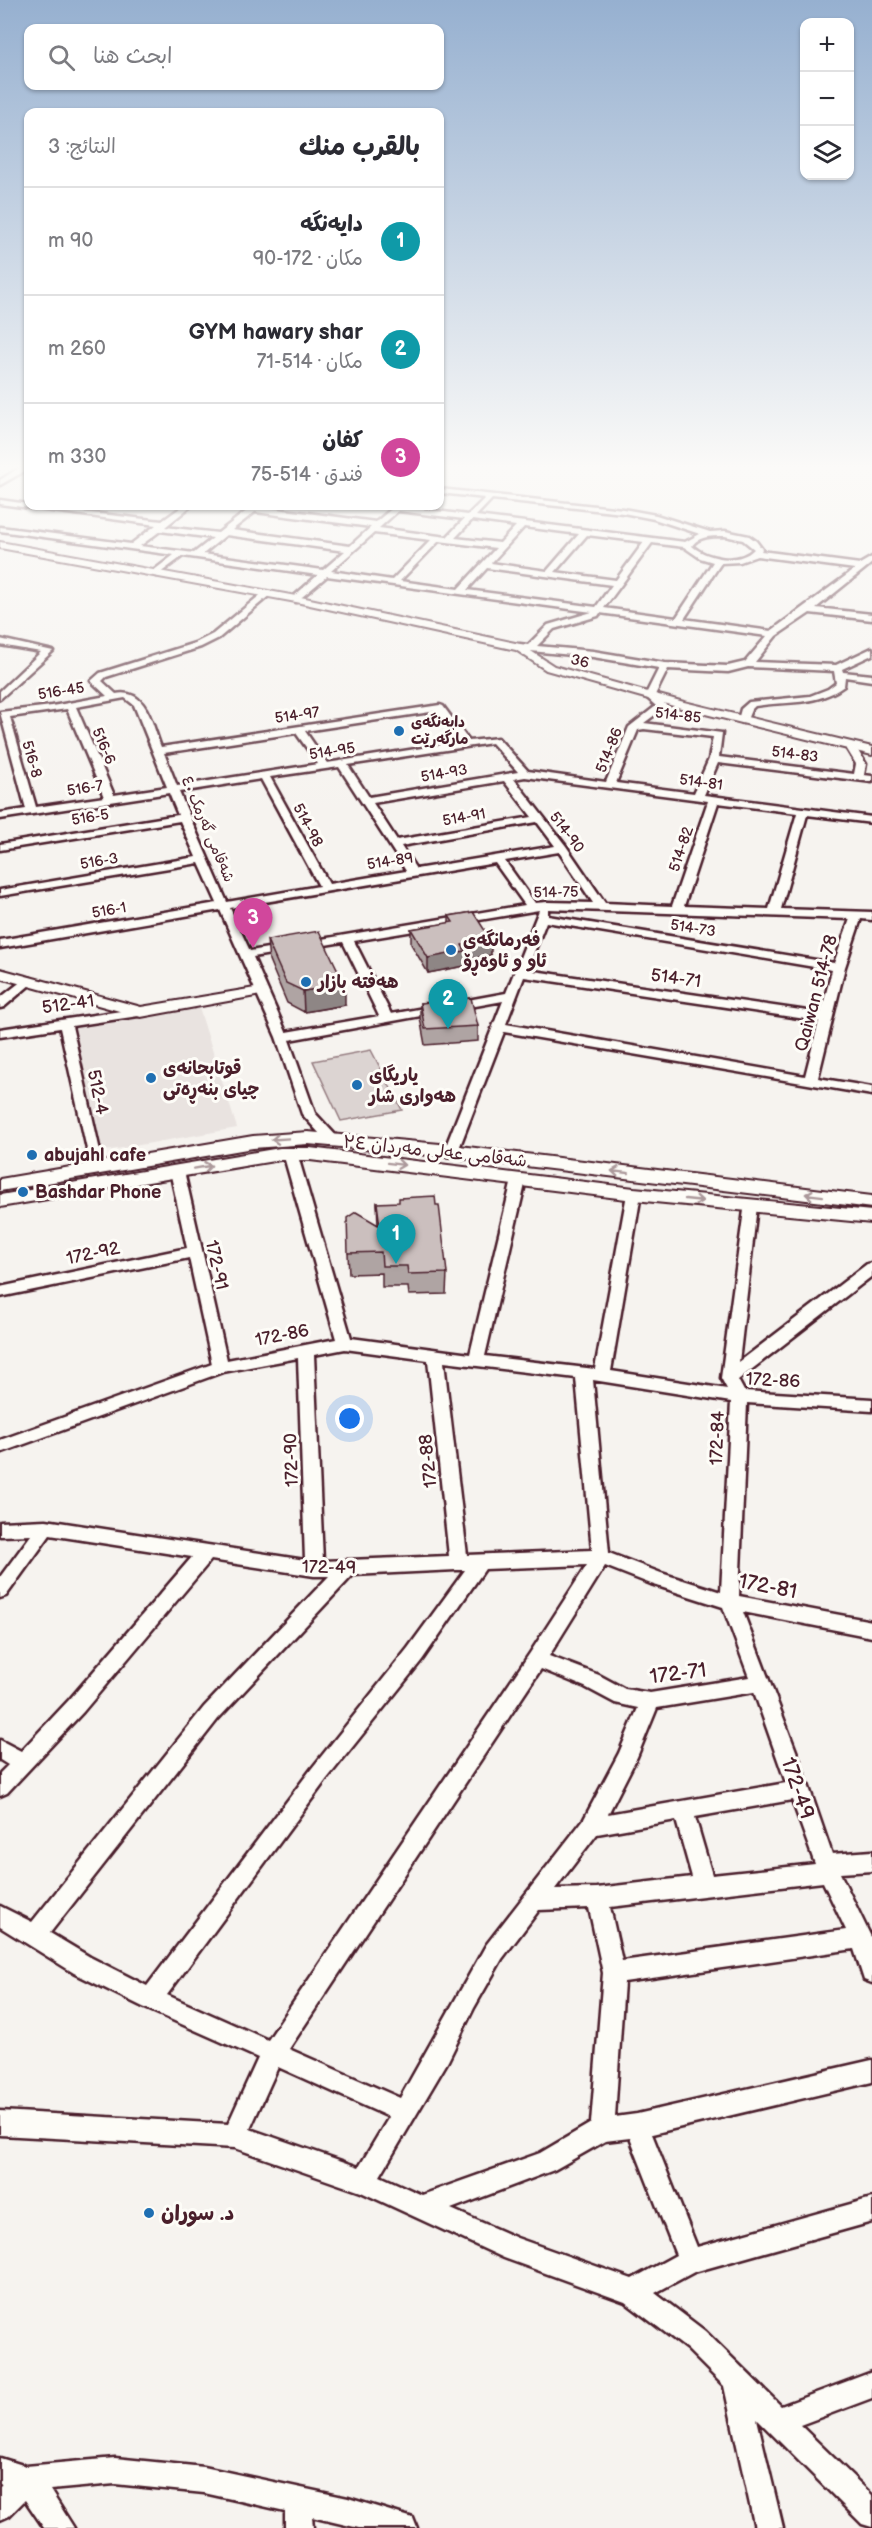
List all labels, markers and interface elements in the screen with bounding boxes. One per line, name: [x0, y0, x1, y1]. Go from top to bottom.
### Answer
map controls: [800, 18, 854, 180]
button: +: [800, 18, 854, 72]
search box: [24, 24, 444, 90]
icon: search: [45, 41, 78, 74]
text: ابحث هنا: [93, 43, 173, 70]
button: −: [800, 72, 854, 126]
button: layers: [800, 126, 854, 180]
text: بالقرب منك: [299, 132, 420, 163]
text: النتائج: 3: [48, 135, 116, 159]
text: دایەنگە: [300, 211, 363, 238]
text: 90 m: [48, 229, 93, 253]
text: 1: [396, 229, 405, 253]
text: مكان · 172-90: [253, 247, 363, 271]
text: GYM hawary shar: [189, 319, 363, 346]
text: 260 m: [48, 337, 106, 361]
text: 2: [395, 337, 407, 361]
text: مكان · 514-71: [257, 350, 363, 374]
text: كفان: [322, 427, 363, 454]
text: 330 m: [48, 445, 106, 469]
text: 3: [395, 445, 406, 469]
text: فندق · 514-75: [251, 463, 363, 487]
street label: 36: [569, 650, 591, 673]
street label: 516-45: [36, 678, 86, 705]
street label: 514-97: [273, 703, 321, 728]
street label: 514-85: [654, 703, 702, 728]
place label: دایەنگەی مارگەرێت: [411, 712, 468, 749]
marker: دایەنگەی مارگەرێت: [392, 724, 406, 738]
street label: 516-6: [87, 725, 120, 768]
street label: 514-86: [592, 725, 627, 776]
street label: 516-8: [17, 738, 46, 780]
street label: 514-95: [308, 738, 356, 764]
street label: 514-83: [770, 742, 819, 767]
street label: 514-93: [419, 760, 469, 787]
street label: 514-81: [678, 770, 724, 795]
street label: شەقامی گەرمک ٤٠: [177, 773, 238, 885]
street label: 516-7: [66, 776, 105, 801]
street label: 514-98: [288, 800, 327, 850]
street label: 514-91: [441, 804, 487, 831]
street label: 516-5: [70, 805, 110, 830]
street label: 514-90: [545, 808, 588, 857]
street label: 514-82: [665, 824, 698, 874]
street label: 514-89: [366, 848, 415, 875]
street label: 516-3: [79, 849, 120, 874]
street label: 514-75: [533, 883, 579, 902]
street label: 516-1: [90, 898, 128, 923]
pin: 3: [234, 898, 272, 948]
street label: 514-73: [669, 916, 717, 941]
place label: فەرمانگەی ئاو و ئاوەڕۆ: [461, 929, 547, 976]
street label: Qaiwan 514-78: [791, 933, 842, 1054]
marker: فەرمانگەی ئاو و ئاوەڕۆ: [444, 943, 458, 957]
street label: 514-71: [649, 965, 702, 992]
place label: هەفتە بازار: [316, 972, 399, 993]
marker: هەفتە بازار: [299, 975, 313, 989]
pin: 2: [428, 980, 468, 1029]
street label: 512-41: [41, 990, 95, 1019]
place label: قوتابحانەی چیای بنەڕەتی: [163, 1058, 259, 1104]
place label: یاریگای هەواری شار: [367, 1064, 456, 1107]
street label: 512-4: [83, 1068, 113, 1117]
marker: قوتابحانەی چیای بنەڕەتی: [144, 1071, 158, 1085]
marker: یاریگای هەواری شار: [350, 1078, 364, 1092]
street label: شەقامی عەلی مەردان ٣٤: [342, 1131, 528, 1172]
one-way arrow: [271, 1134, 291, 1145]
place label: abujahl cafe: [44, 1145, 146, 1166]
marker: abujahl cafe: [25, 1148, 39, 1162]
one-way arrow: [385, 1159, 405, 1170]
one-way arrow: [192, 1161, 212, 1172]
one-way arrow: [611, 1166, 631, 1177]
place label: Bashdar Phone: [35, 1182, 161, 1203]
marker: Bashdar Phone: [16, 1185, 30, 1199]
one-way arrow: [805, 1189, 824, 1200]
one-way arrow: [683, 1195, 703, 1206]
pin: 1: [376, 1214, 416, 1264]
street label: 172-92: [64, 1238, 122, 1269]
street label: 172-91: [201, 1238, 232, 1292]
street label: 172-86: [253, 1320, 311, 1351]
street label: 172-86: [745, 1369, 801, 1392]
your location: [335, 1404, 364, 1433]
street label: 172-84: [706, 1410, 729, 1466]
street label: 172-90: [280, 1433, 303, 1487]
street label: 172-88: [415, 1433, 442, 1489]
street label: 172-49: [302, 1557, 356, 1578]
street label: 172-81: [737, 1569, 799, 1604]
street label: 172-71: [648, 1658, 708, 1689]
street label: 172-49: [775, 1754, 820, 1822]
place label: د. سوران: [161, 2201, 234, 2227]
marker: د. سوران: [142, 2206, 156, 2220]

